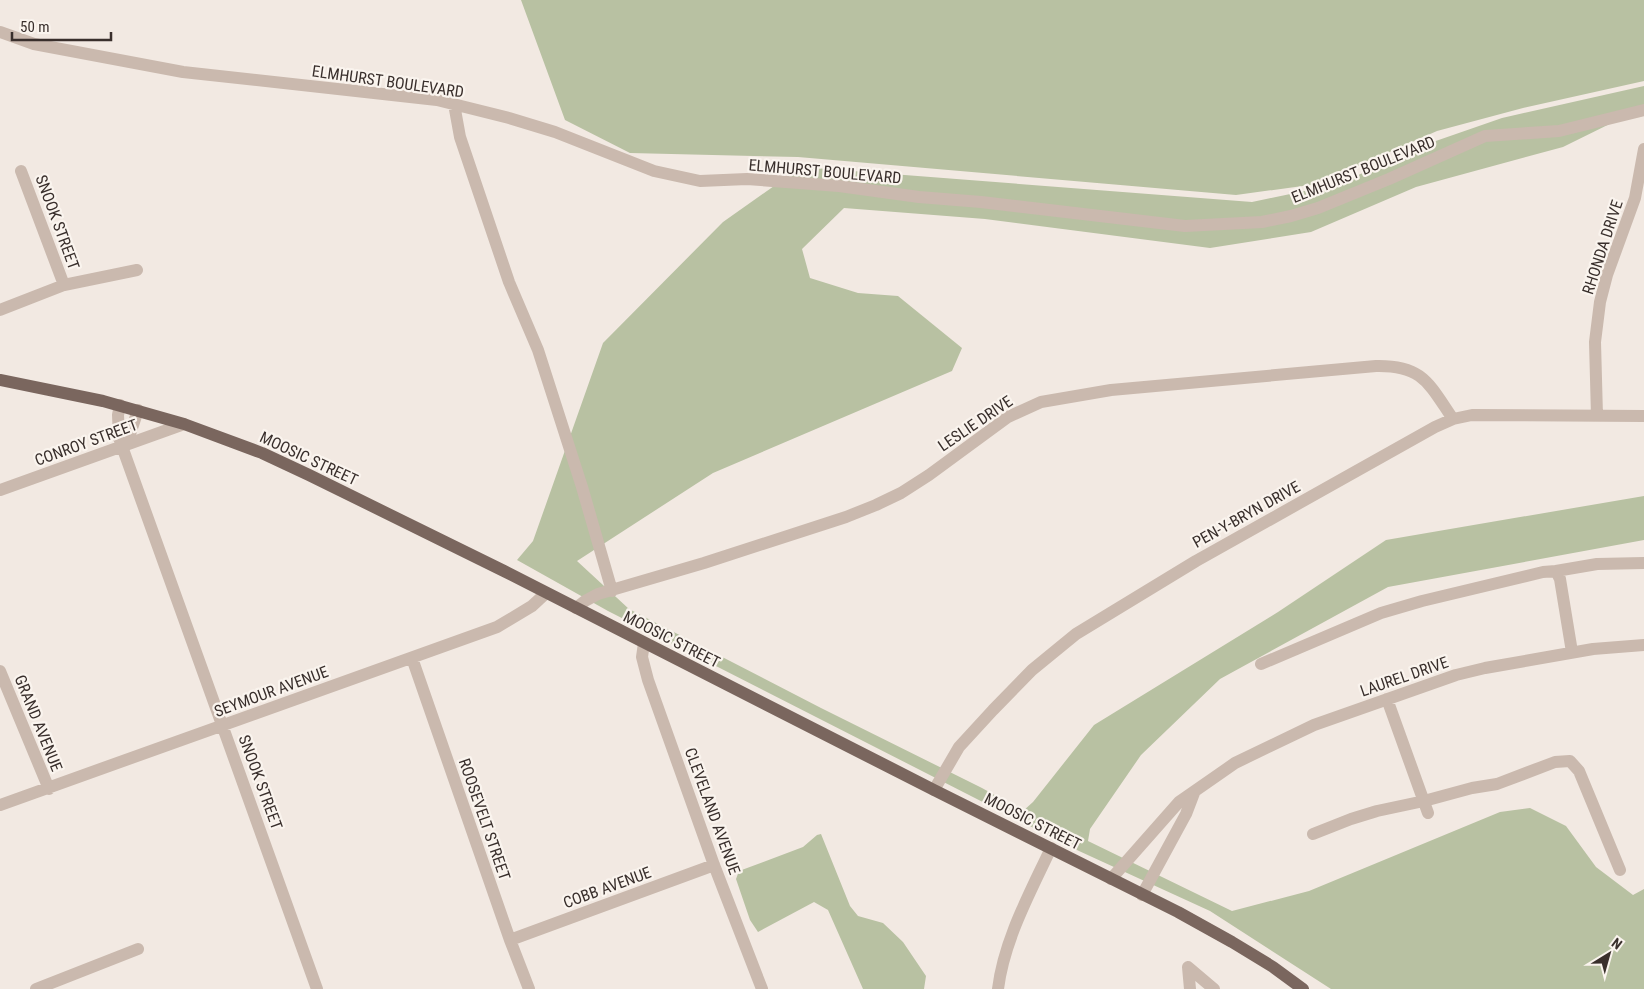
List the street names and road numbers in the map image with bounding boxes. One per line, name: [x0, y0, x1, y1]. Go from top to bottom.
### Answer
street label: ELMHURST BOULEVARD: [311, 61, 465, 102]
street label: ELMHURST BOULEVARD: [1289, 132, 1438, 207]
street label: ELMHURST BOULEVARD: [748, 155, 902, 188]
street label: SNOOK STREET: [32, 172, 83, 272]
street label: RHONDA DRIVE: [1578, 197, 1627, 297]
street label: LESLIE DRIVE: [934, 392, 1016, 455]
street label: CONROY STREET: [32, 415, 140, 470]
street label: MOOSIC STREET: [257, 427, 361, 489]
street label: PEN-Y-BRYN DRIVE: [1189, 477, 1303, 552]
street label: MOOSIC STREET: [620, 607, 723, 672]
street label: LAUREL DRIVE: [1358, 652, 1451, 700]
street label: SEYMOUR AVENUE: [212, 662, 331, 721]
street label: GRAND AVENUE: [11, 672, 67, 774]
street label: SNOOK STREET: [235, 732, 286, 832]
street label: CLEVELAND AVENUE: [681, 745, 744, 877]
street label: ROOSEVELT STREET: [455, 756, 514, 883]
street label: MOOSIC STREET: [981, 789, 1084, 854]
street label: COBB AVENUE: [561, 863, 654, 912]

